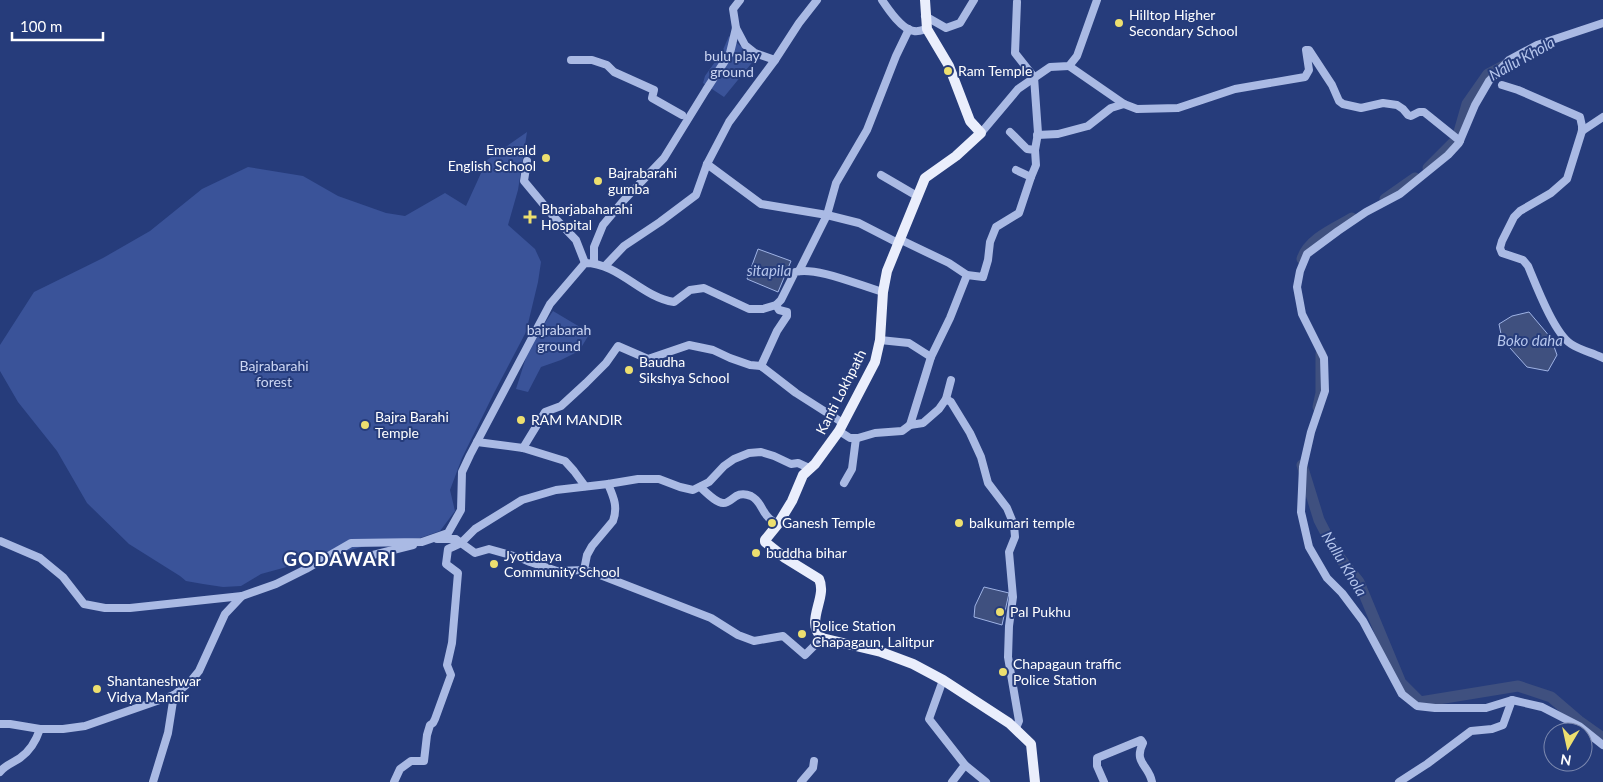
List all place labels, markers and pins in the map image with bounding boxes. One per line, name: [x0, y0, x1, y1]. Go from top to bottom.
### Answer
place label: Hilltop Higher Secondary School: [1129, 6, 1238, 39]
marker: Hilltop Higher Secondary School: [1113, 17, 1125, 29]
place label: Ram Temple: [958, 62, 1032, 79]
marker: Ram Temple: [942, 65, 954, 77]
place label: Emerald English School: [448, 141, 536, 174]
marker: Emerald English School: [540, 152, 552, 164]
place label: Bajrabarahi gumba: [608, 164, 677, 197]
marker: Bajrabarahi gumba: [592, 175, 604, 187]
place label: Bharjabaharahi Hospital: [541, 200, 633, 233]
marker: Bharjabaharahi Hospital: [523, 210, 537, 224]
place label: Baudha Sikshya School: [639, 353, 730, 386]
marker: Baudha Sikshya School: [623, 364, 635, 376]
place label: Bajra Barahi Temple: [375, 408, 449, 441]
place label: RAM MANDIR: [531, 411, 623, 428]
marker: RAM MANDIR: [515, 414, 527, 426]
marker: Bajra Barahi Temple: [359, 419, 371, 431]
place label: Ganesh Temple: [782, 514, 875, 531]
place label: balkumari temple: [969, 514, 1075, 531]
marker: Ganesh Temple: [766, 517, 778, 529]
marker: balkumari temple: [953, 517, 965, 529]
place label: buddha bihar: [766, 544, 847, 561]
place label: Jyotidaya Community School: [504, 547, 620, 580]
marker: buddha bihar: [750, 547, 762, 559]
marker: Jyotidaya Community School: [488, 558, 500, 570]
place label: Pal Pukhu: [1010, 603, 1071, 620]
marker: Pal Pukhu: [994, 606, 1006, 618]
place label: Police Station Chapagaun, Lalitpur: [812, 617, 934, 650]
marker: Police Station Chapagaun, Lalitpur: [796, 628, 808, 640]
place label: Chapagaun traffic Police Station: [1013, 655, 1122, 688]
marker: Chapagaun traffic Police Station: [997, 666, 1009, 678]
place label: Shantaneshwar Vidya Mandir: [107, 672, 201, 705]
marker: Shantaneshwar Vidya Mandir: [91, 683, 103, 695]

